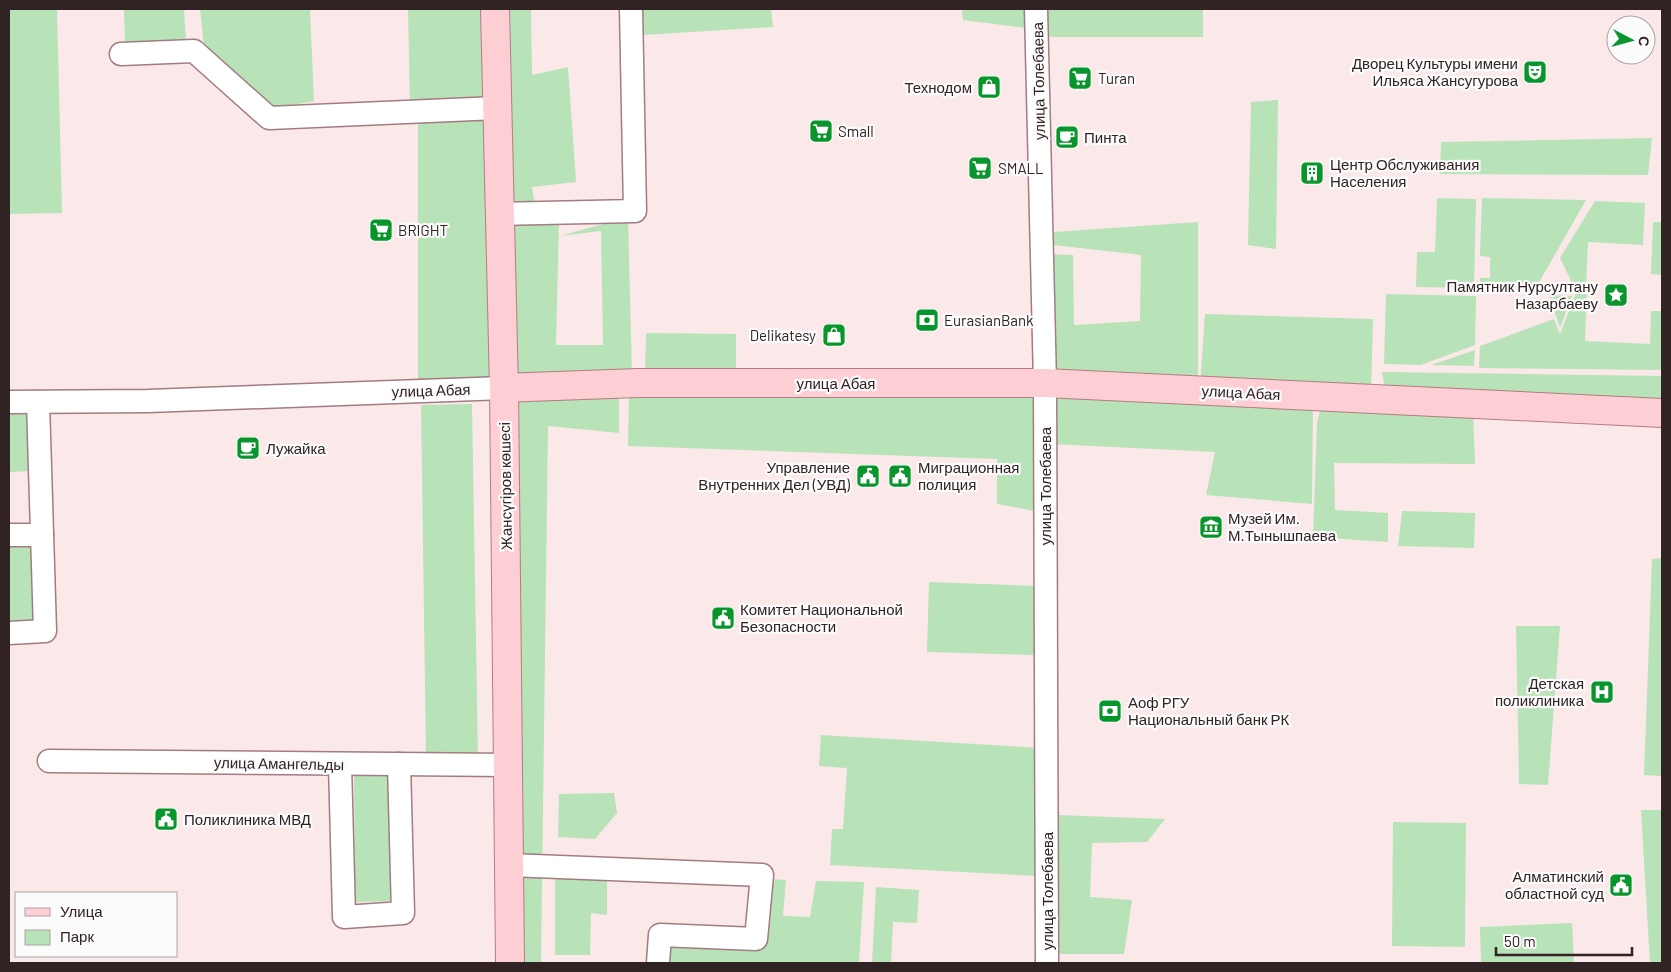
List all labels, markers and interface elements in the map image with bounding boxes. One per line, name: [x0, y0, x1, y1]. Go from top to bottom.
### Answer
north arrow: [1606, 15, 1656, 65]
street label: улица Толебаева: [1028, 21, 1048, 140]
text: С: [1635, 35, 1653, 47]
place label: Дворец Культуры имени Ильяса Жансугурова: [1352, 54, 1519, 89]
theatre icon: Дворец Культуры имени Ильяса Жансугурова: [1522, 59, 1548, 85]
supermarket icon: Turan: [1067, 65, 1093, 91]
place label: Turan: [1098, 69, 1135, 87]
shop icon: Технодом: [976, 74, 1002, 100]
place label: Технодом: [904, 78, 972, 96]
supermarket icon: Small: [808, 118, 834, 144]
place label: Small: [838, 122, 874, 140]
cafe icon: Пинта: [1054, 124, 1080, 150]
place label: Пинта: [1084, 128, 1127, 146]
supermarket icon: SMALL: [967, 155, 993, 181]
place label: Центр Обслуживания Населения: [1330, 155, 1479, 190]
place label: SMALL: [998, 159, 1044, 177]
building icon: Центр Обслуживания Населения: [1299, 160, 1325, 186]
supermarket icon: BRIGHT: [368, 217, 394, 243]
place label: BRIGHT: [398, 221, 448, 239]
place label: Памятник Нурсултану Назарбаеву: [1447, 277, 1598, 312]
place icon: Памятник Нурсултану Назарбаеву: [1603, 282, 1629, 308]
bank icon: EurasianBank: [914, 307, 940, 333]
place label: EurasianBank: [944, 311, 1034, 329]
shop icon: Delikatesy: [821, 322, 847, 348]
place label: Delikatesy: [750, 326, 816, 344]
street label: улица Абая: [797, 374, 875, 392]
street label: улица Абая: [391, 380, 471, 400]
street label: улица Абая: [1201, 381, 1281, 403]
street label: Жансүгіров көшесі: [495, 422, 515, 550]
street label: улица Толебаева: [1036, 426, 1054, 545]
cafe icon: Лужайка: [235, 435, 261, 461]
place label: Лужайка: [266, 439, 326, 457]
place label: Управление Внутренних Дел (УВД): [698, 458, 850, 493]
place label: Миграционная полиция: [918, 458, 1019, 493]
public building icon: Управление Внутренних Дел (УВД): [855, 463, 881, 489]
public building icon: Миграционная полиция: [887, 463, 913, 489]
place label: Музей Им. М.Тынышпаева: [1228, 509, 1337, 544]
museum icon: Музей Им. М.Тынышпаева: [1198, 514, 1224, 540]
place label: Комитет Национальной Безопасности: [740, 600, 903, 635]
public building icon: Комитет Национальной Безопасности: [710, 605, 736, 631]
place label: Детская поликлиника: [1495, 674, 1585, 709]
hospital icon: Детская поликлиника: [1589, 679, 1615, 705]
place label: Аоф РГУ Национальный банк РК: [1128, 693, 1290, 728]
bank icon: Аоф РГУ Национальный банк РК: [1097, 698, 1123, 724]
street label: улица Амангельды: [214, 753, 344, 773]
public building icon: Поликлиника МВД: [153, 806, 179, 832]
place label: Поликлиника МВД: [184, 810, 311, 828]
street label: улица Толебаева: [1038, 831, 1056, 950]
place label: Алматинский областной суд: [1505, 867, 1604, 902]
public building icon: Алматинский областной суд: [1608, 872, 1634, 898]
legend: [15, 892, 178, 957]
text: Улица: [60, 902, 103, 920]
scale bar: [1496, 924, 1632, 956]
text: Парк: [60, 927, 94, 945]
text: 50 m: [1504, 932, 1536, 950]

